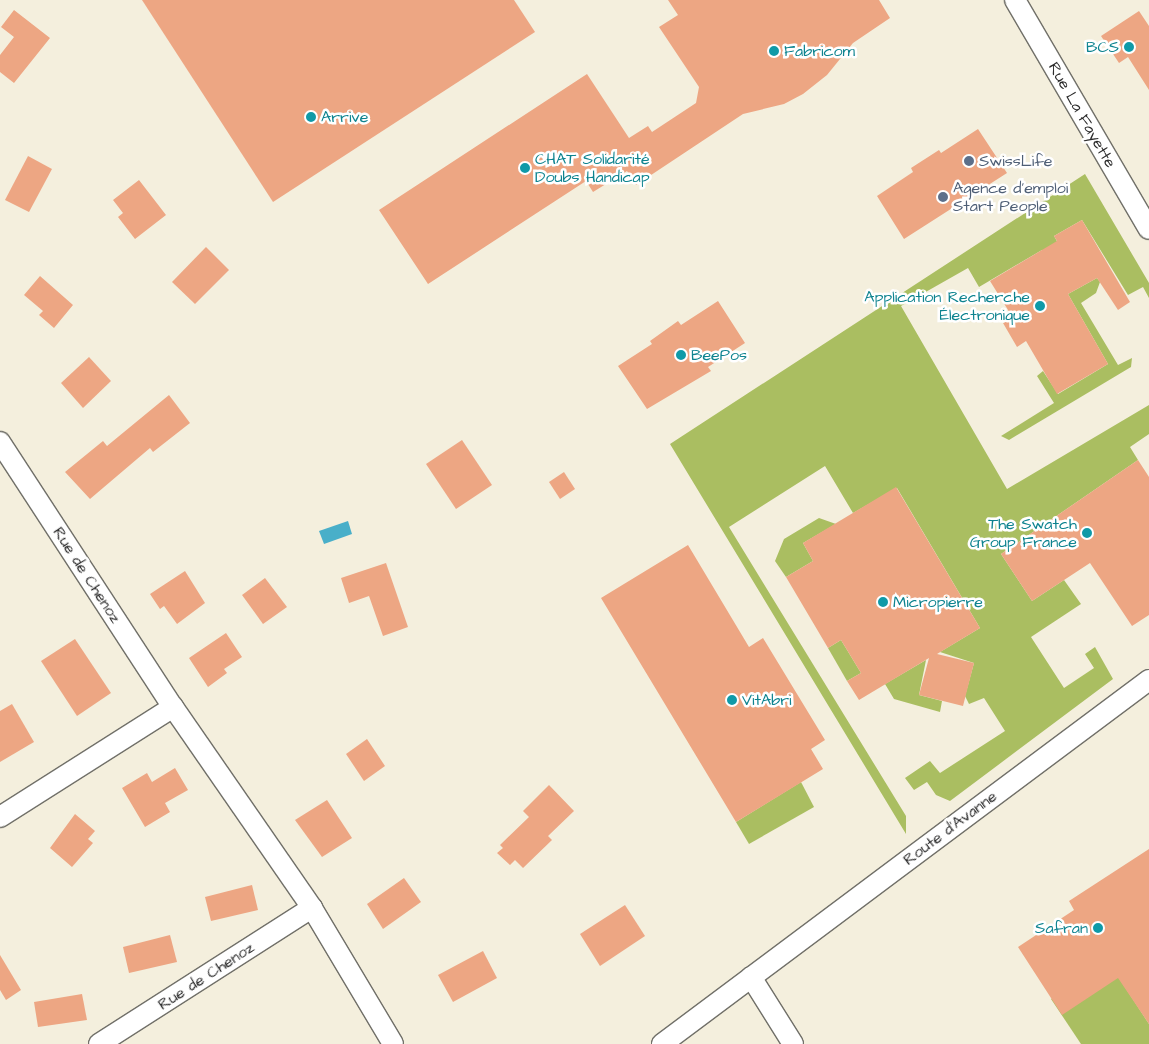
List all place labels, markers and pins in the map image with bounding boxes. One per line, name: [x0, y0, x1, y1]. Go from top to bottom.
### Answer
place label: BCS: [1086, 37, 1119, 57]
place label: Fabricom: [784, 41, 855, 61]
marker: BCS: [1123, 41, 1135, 53]
marker: Fabricom: [768, 45, 780, 57]
place label: Arrive: [321, 107, 368, 127]
marker: Arrive: [305, 111, 317, 123]
place label: CHAT Solidarité Doubs Handicap: [535, 149, 650, 187]
place label: SwissLife: [979, 151, 1052, 171]
marker: SwissLife: [963, 155, 975, 167]
marker: CHAT Solidarité Doubs Handicap: [519, 162, 531, 174]
place label: Agence d'emploi Start People: [953, 178, 1068, 216]
marker: Agence d'emploi Start People: [937, 191, 949, 203]
place label: Application Recherche Électronique: [864, 287, 1030, 325]
marker: Application Recherche Électronique: [1034, 300, 1046, 312]
place label: BeePos: [691, 345, 747, 365]
marker: BeePos: [675, 349, 687, 361]
place label: The Swatch Group France: [970, 514, 1077, 552]
marker: The Swatch Group France: [1081, 527, 1093, 539]
place label: Micropierre: [893, 592, 983, 612]
marker: Micropierre: [877, 596, 889, 608]
place label: VitAbri: [742, 690, 791, 710]
marker: VitAbri: [726, 694, 738, 706]
place label: Safran: [1035, 918, 1088, 938]
marker: Safran: [1092, 922, 1104, 934]

